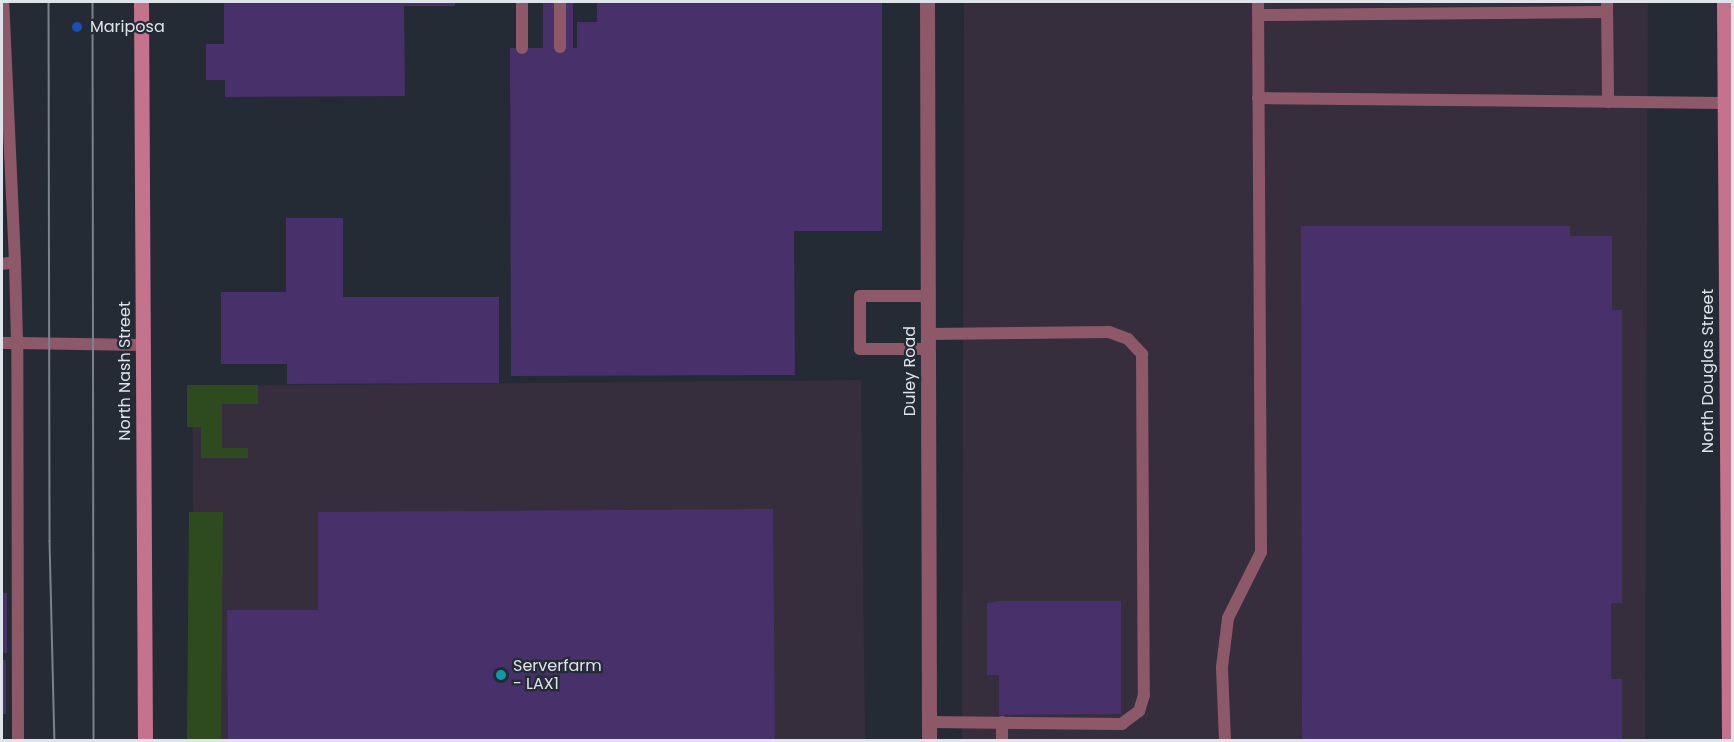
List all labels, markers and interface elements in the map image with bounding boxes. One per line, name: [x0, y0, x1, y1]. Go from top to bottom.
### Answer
place label: Mariposa: [90, 17, 165, 37]
marker: Mariposa: [68, 18, 86, 36]
street label: North Douglas Street: [1698, 289, 1718, 453]
street label: North Nash Street: [115, 301, 135, 441]
street label: Duley Road: [900, 326, 920, 416]
place label: Serverfarm - LAX1: [513, 656, 602, 694]
marker: Serverfarm - LAX1: [494, 668, 508, 682]

